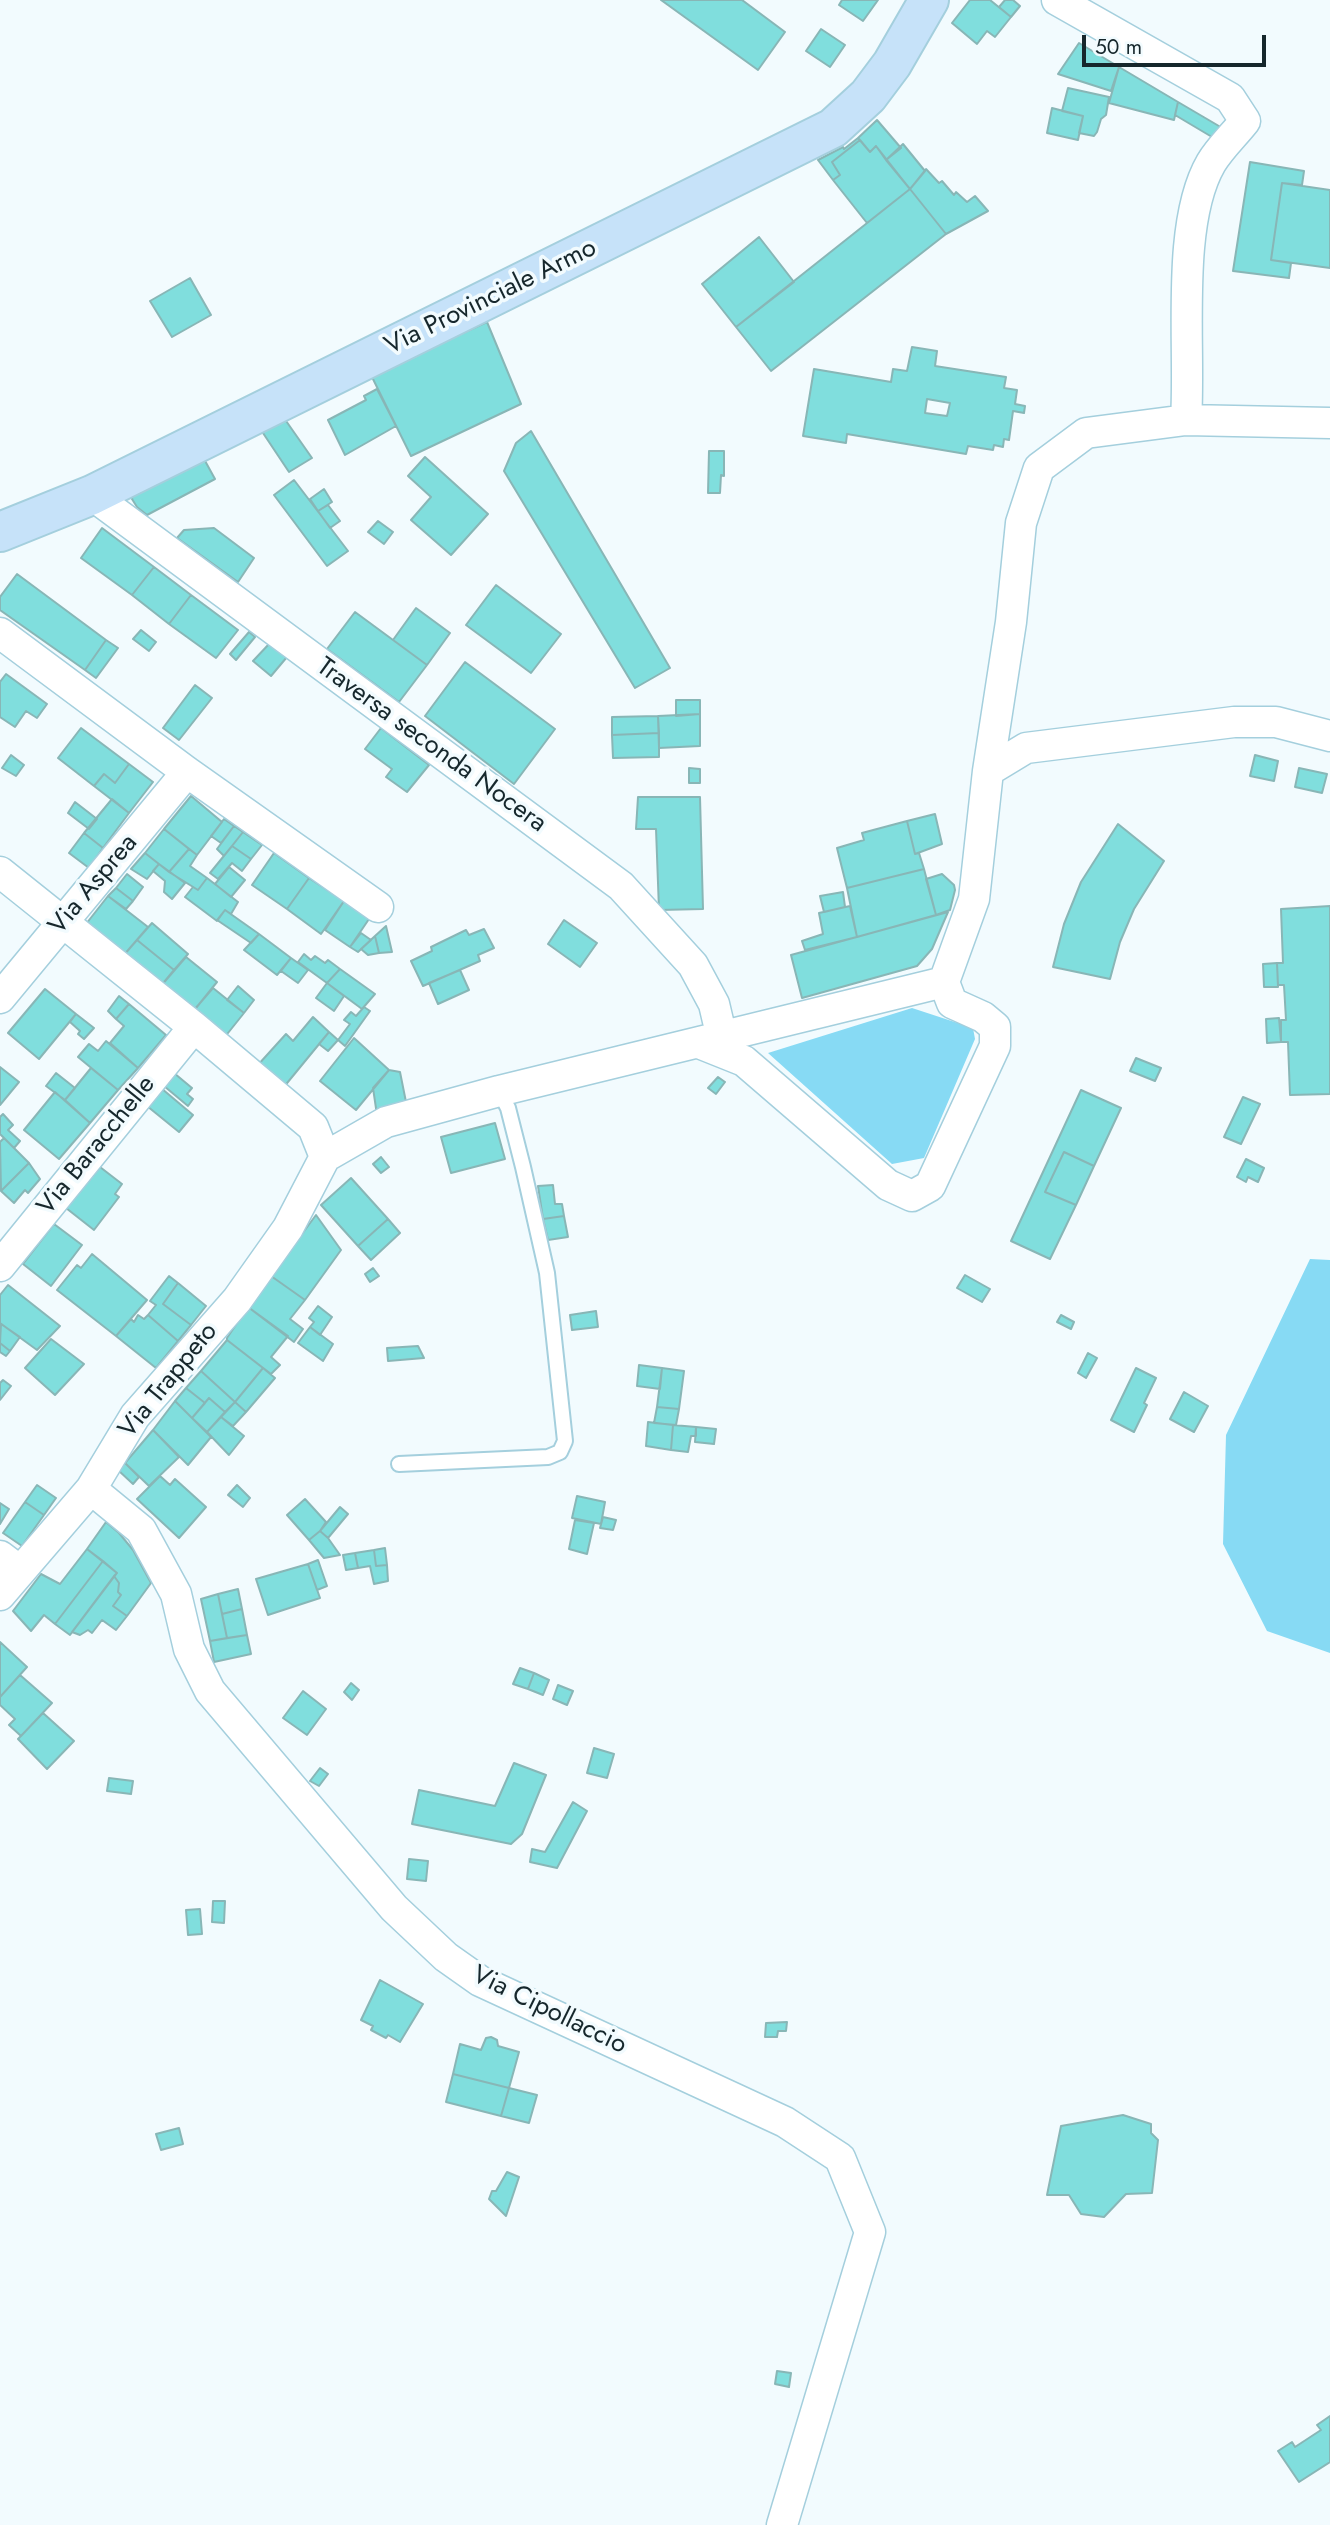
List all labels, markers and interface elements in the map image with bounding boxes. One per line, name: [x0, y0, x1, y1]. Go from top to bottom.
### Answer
scale bar: [1085, 21, 1269, 65]
text: 50 m: [1095, 32, 1142, 62]
street label: Via Provinciale Armo: [380, 233, 602, 363]
street label: Traversa seconda Nocera: [310, 652, 552, 840]
street label: Via Asprea: [43, 829, 145, 941]
street label: Via Baracchelle: [31, 1070, 163, 1222]
street label: Via Trappeto: [113, 1317, 225, 1445]
street label: Via Cipollaccio: [467, 1960, 631, 2062]

